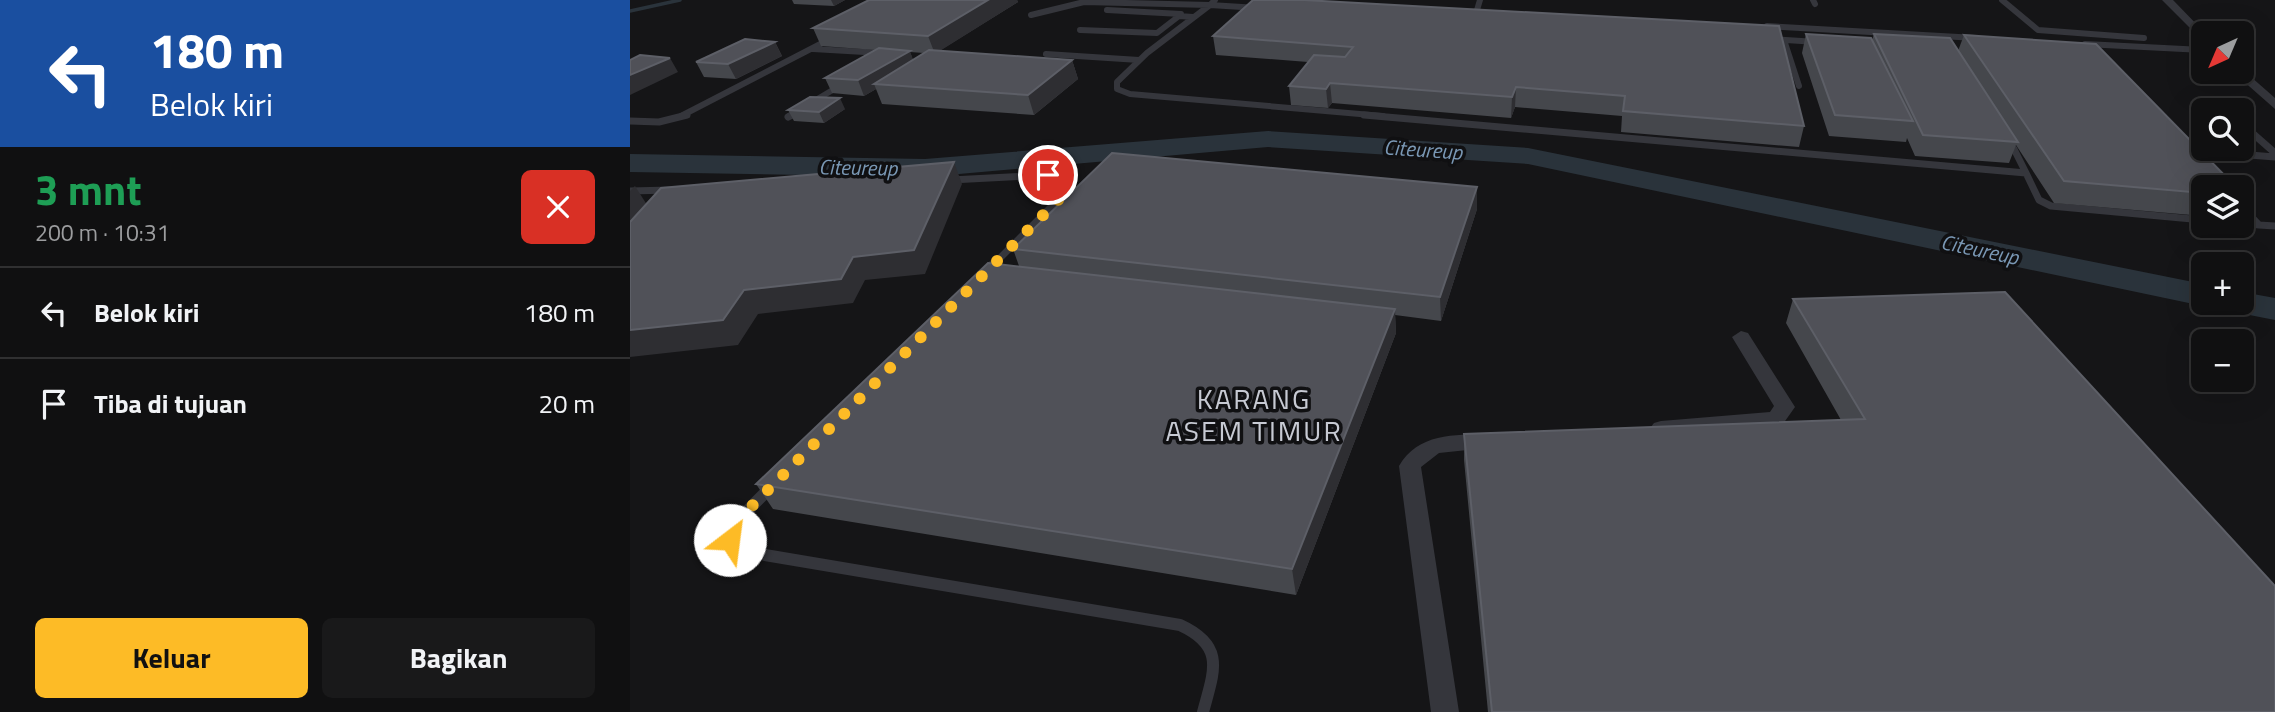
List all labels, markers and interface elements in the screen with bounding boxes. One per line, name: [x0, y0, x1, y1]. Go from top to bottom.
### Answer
text: 180 m: [150, 12, 284, 87]
north arrow: [2191, 21, 2254, 84]
map controls: [2191, 21, 2254, 392]
icon: left: [35, 28, 126, 119]
text: Belok kiri: [150, 80, 273, 128]
button: search: [2191, 98, 2254, 161]
water label: Citeureup: [1383, 130, 1465, 168]
pin: [1018, 145, 1078, 205]
water label: Citeureup: [818, 150, 899, 184]
icon: arrive: [1029, 156, 1067, 194]
text: 3 mnt: [35, 157, 142, 221]
button: close: [521, 170, 595, 244]
button: layers: [2191, 175, 2254, 238]
text: 200 m · 10:31: [35, 215, 170, 250]
water label: Citeureup: [1938, 225, 2023, 273]
button: +: [2191, 252, 2254, 315]
text: Belok kiri: [94, 293, 200, 332]
text: 180 m: [524, 293, 595, 332]
icon: left: [35, 294, 73, 332]
button: −: [2191, 329, 2254, 392]
district label: KARANG ASEM TIMUR: [1165, 377, 1343, 452]
text: Tiba di tujuan: [94, 384, 247, 423]
text: 20 m: [538, 384, 595, 423]
icon: arrive: [35, 385, 73, 423]
position arrow: [693, 503, 767, 577]
button: Keluar: [35, 618, 308, 698]
button: Bagikan: [322, 618, 595, 698]

